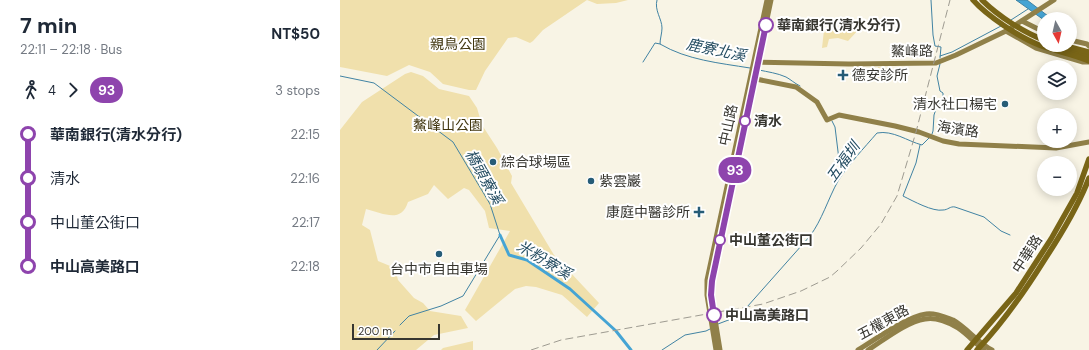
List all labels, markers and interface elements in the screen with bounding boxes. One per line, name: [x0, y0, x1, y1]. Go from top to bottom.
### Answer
text: 7 min: [20, 11, 77, 40]
north arrow: [1037, 12, 1077, 52]
map controls: [1037, 12, 1077, 196]
place label: 華南銀行(清水分行): [777, 16, 901, 34]
marker: 華南銀行(清水分行): [758, 17, 774, 33]
text: NT$50: [271, 24, 320, 44]
water label: 鹿寮北溪: [685, 34, 749, 66]
park label: 親鳥公園: [430, 35, 486, 53]
text: 22:11 – 22:18 · Bus: [20, 41, 122, 58]
street label: 鰲峰路: [891, 42, 933, 60]
button: layers: [1037, 60, 1077, 100]
place label: 德安診所: [852, 66, 908, 84]
marker: 德安診所: [837, 69, 849, 81]
icon: walk: [20, 79, 42, 101]
icon: forward: [62, 79, 84, 101]
text: 93: [98, 81, 115, 99]
text: 4: [48, 82, 56, 99]
text: 3 stops: [275, 82, 320, 99]
place label: 清水社口楊宅: [913, 95, 997, 113]
marker: 清水社口楊宅: [1000, 99, 1010, 109]
street label: 中山路: [715, 103, 741, 147]
button: +: [1037, 108, 1077, 148]
place label: 清水: [754, 112, 782, 130]
marker: 清水: [739, 115, 751, 127]
park label: 鰲峰山公園: [413, 116, 483, 134]
street label: 海濱路: [936, 117, 980, 141]
text: 華南銀行(清水分行): [50, 125, 182, 145]
text: 22:15: [290, 126, 320, 143]
water label: 五福圳: [822, 136, 865, 186]
water label: 橋頭寮溪: [461, 146, 508, 210]
place label: 綜合球場區: [501, 153, 571, 171]
button: −: [1037, 156, 1077, 196]
marker: 綜合球場區: [488, 157, 498, 167]
line badge: 93: [717, 157, 753, 183]
text: 93: [726, 161, 744, 179]
text: 清水: [50, 169, 80, 189]
text: 22:16: [290, 170, 320, 187]
place label: 紫雲巖: [599, 172, 641, 190]
marker: 紫雲巖: [586, 176, 596, 186]
place label: 康庭中醫診所: [606, 203, 690, 221]
marker: 康庭中醫診所: [693, 206, 705, 218]
text: 中山董公街口: [50, 213, 140, 233]
text: 22:17: [291, 214, 320, 231]
place label: 中山董公街口: [729, 231, 813, 249]
street label: 中華路: [1008, 231, 1046, 277]
marker: 中山董公街口: [714, 234, 726, 246]
water label: 米粉寮溪: [513, 236, 577, 285]
marker: 台中市自由車場: [434, 249, 444, 259]
text: 中山高美路口: [50, 257, 140, 277]
text: 22:18: [290, 258, 320, 275]
place label: 台中市自由車場: [390, 260, 488, 278]
street label: 五權東路: [854, 301, 912, 343]
place label: 中山高美路口: [725, 306, 809, 324]
marker: 中山高美路口: [706, 307, 722, 323]
scale bar: [352, 322, 440, 341]
text: 200 m: [358, 324, 392, 338]

